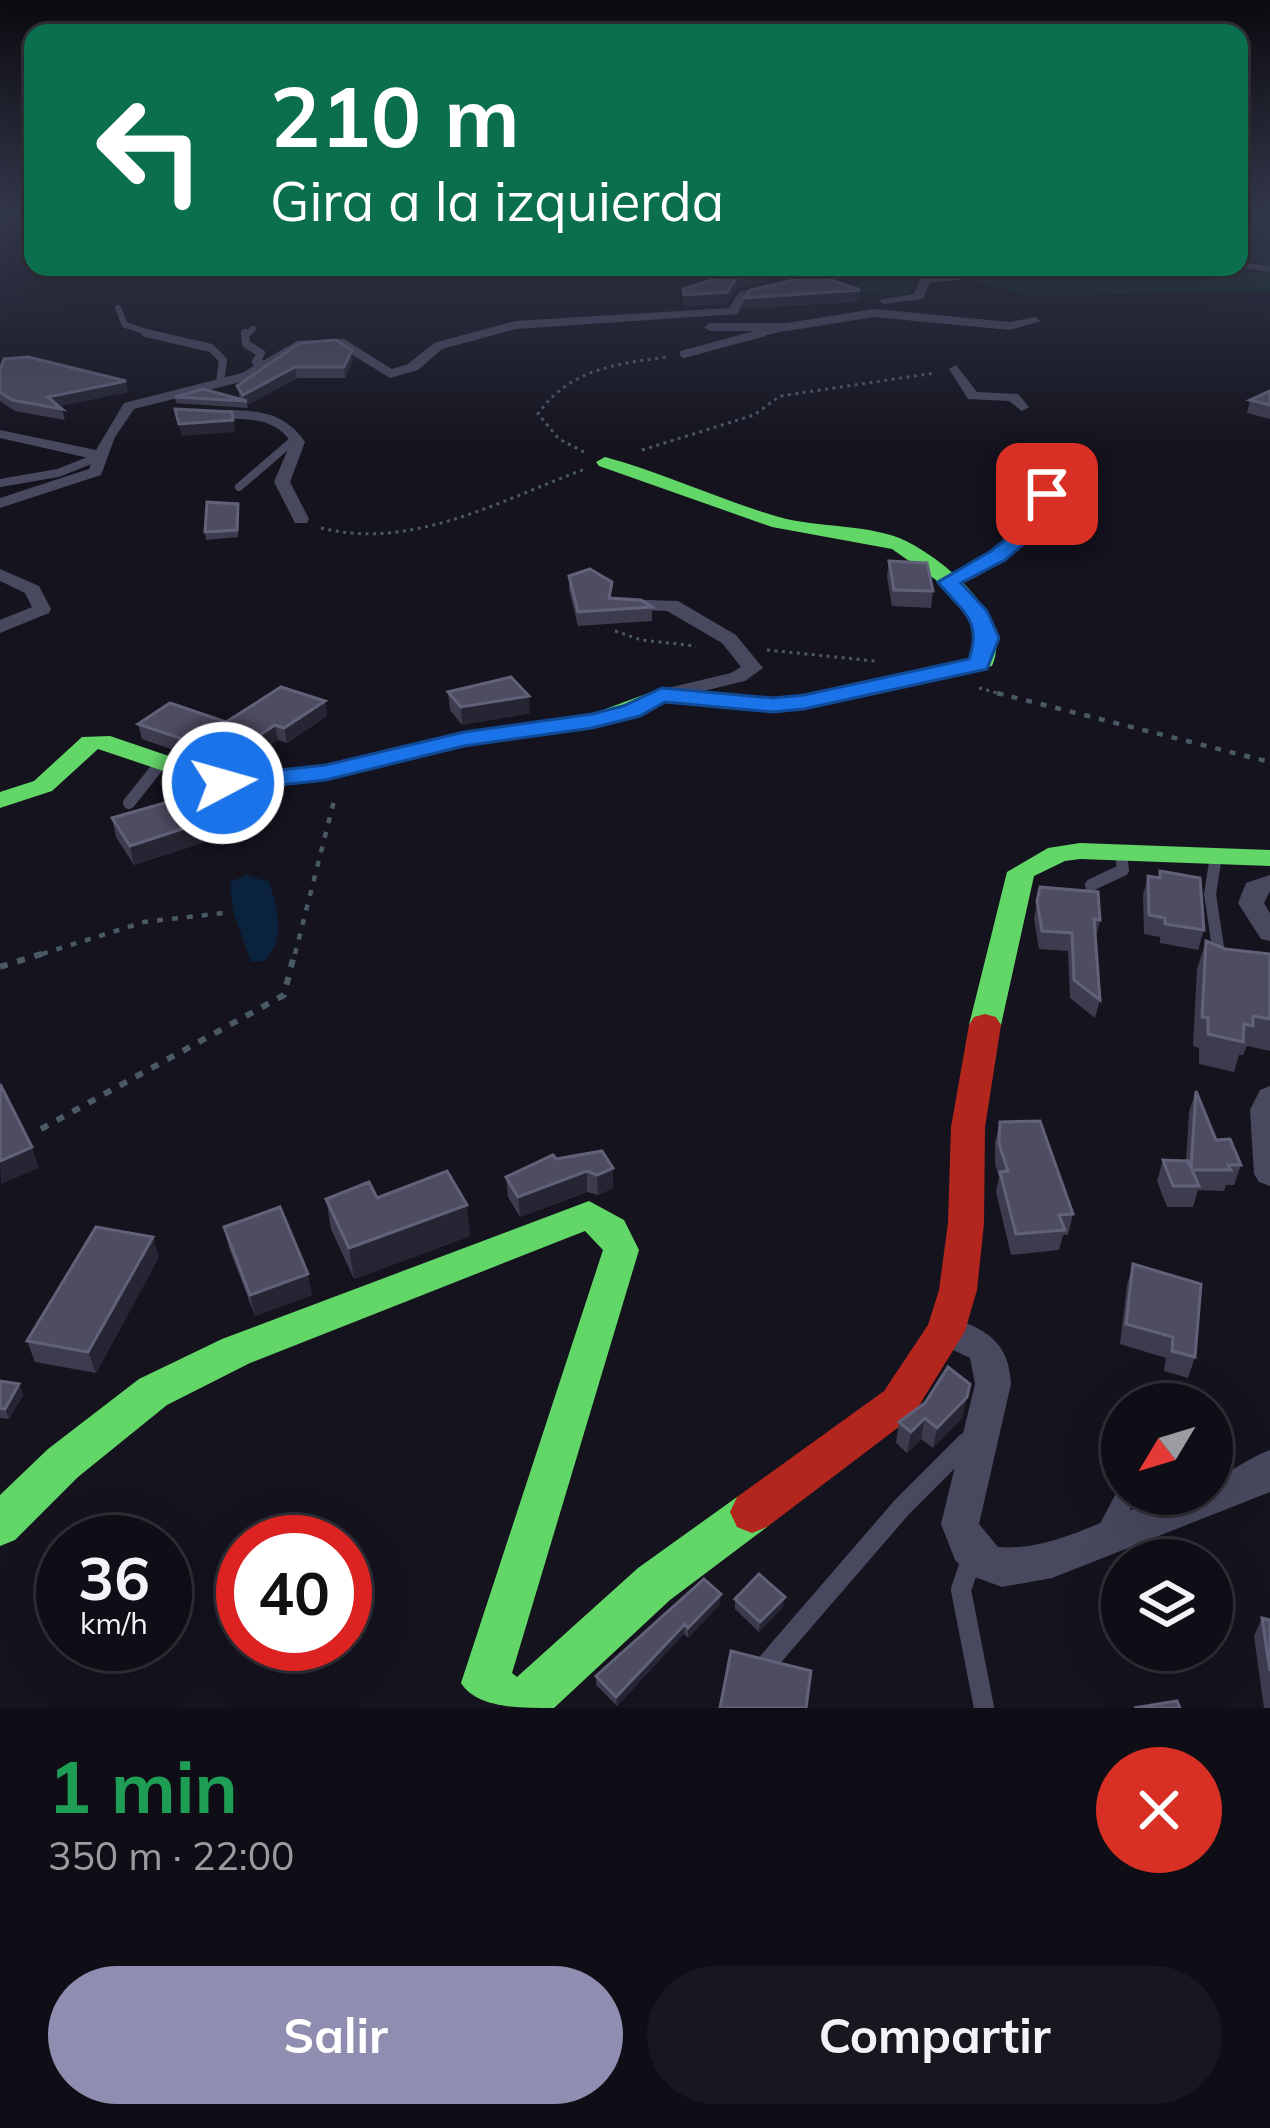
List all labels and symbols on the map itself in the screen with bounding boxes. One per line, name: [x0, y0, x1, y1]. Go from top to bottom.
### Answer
pin: [996, 443, 1098, 545]
position arrow: [160, 720, 286, 846]
north arrow: [1101, 1383, 1233, 1515]
speed limit sign: 40: [216, 1515, 372, 1671]

